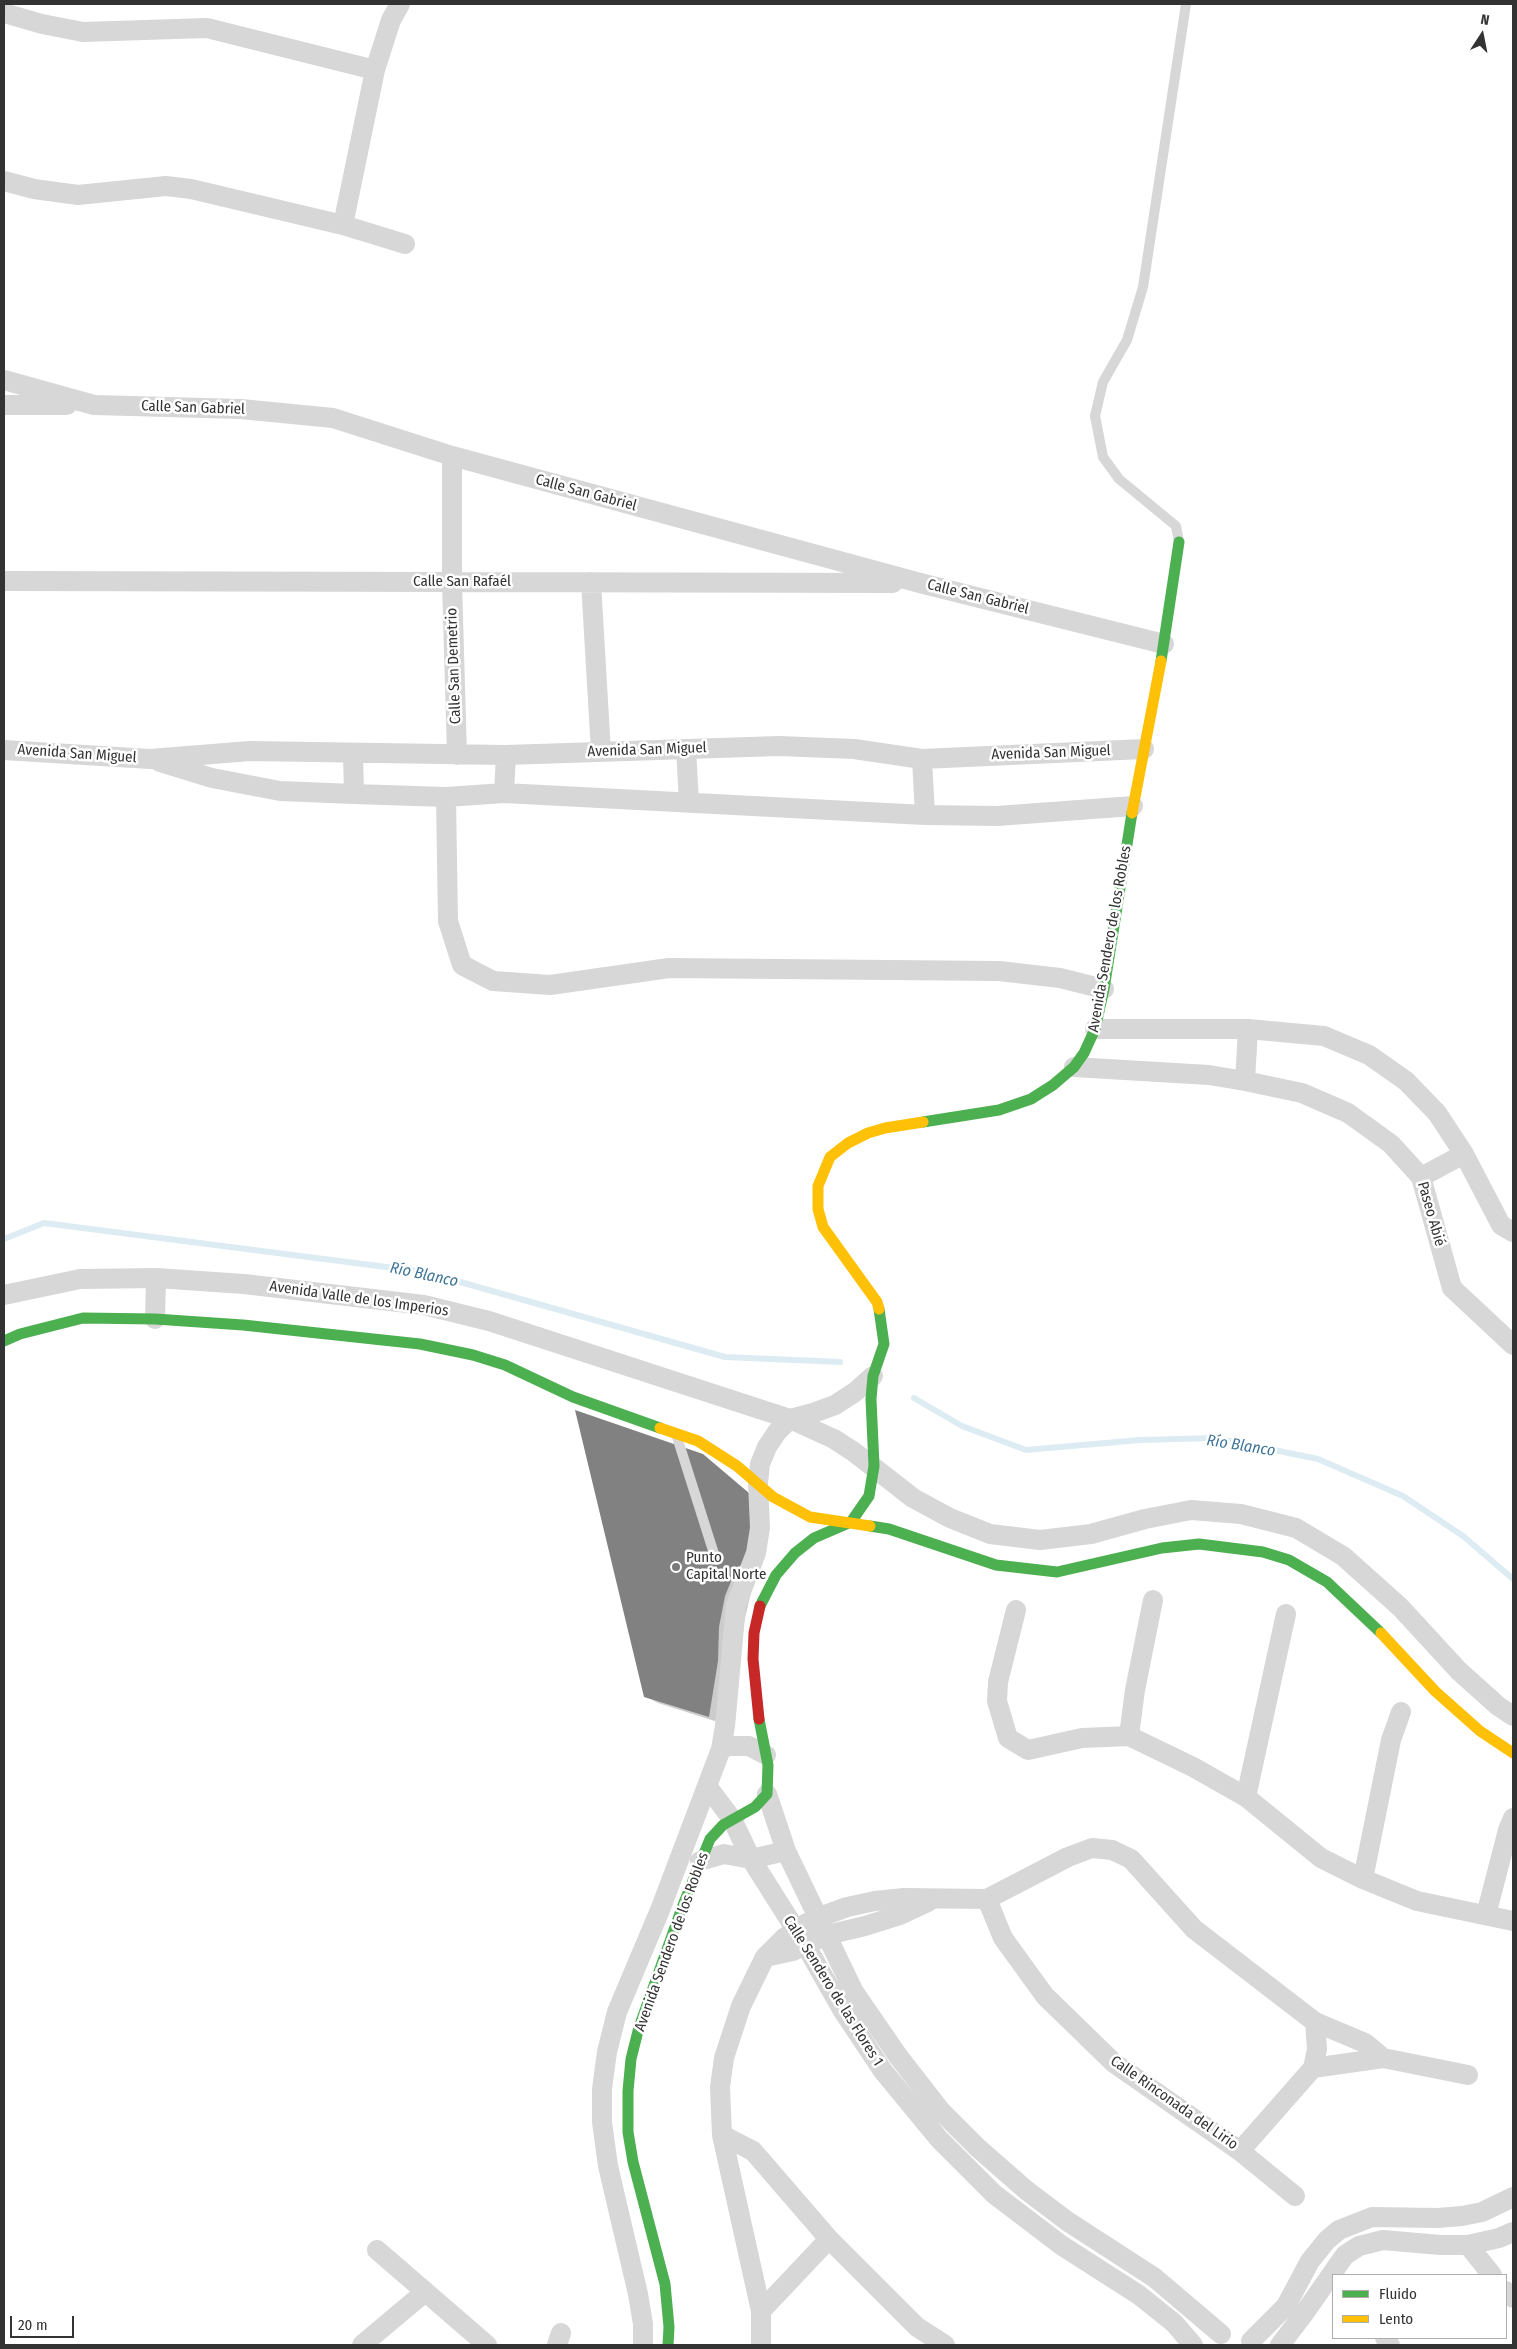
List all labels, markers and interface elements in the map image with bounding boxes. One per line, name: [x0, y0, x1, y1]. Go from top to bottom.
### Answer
north arrow: [1457, 10, 1507, 60]
text: N: [1479, 11, 1491, 29]
street label: Calle San Gabriel: [141, 397, 245, 419]
street label: Calle San Gabriel: [533, 471, 639, 515]
street label: Calle San Rafaél: [413, 573, 511, 591]
street label: Calle San Gabriel: [925, 576, 1031, 618]
street label: Calle San Demetrio: [443, 607, 465, 725]
street label: Avenida San Miguel: [587, 739, 707, 761]
street label: Avenida San Miguel: [17, 741, 137, 767]
street label: Avenida San Miguel: [991, 742, 1111, 764]
street label: Avenida Sendero de los Robles: [1085, 844, 1135, 1034]
street label: Paseo Abié: [1413, 1180, 1449, 1248]
water label: Río Blanco: [388, 1258, 460, 1292]
street label: Avenida Valle de los Imperios: [268, 1278, 450, 1320]
water label: Río Blanco: [1205, 1431, 1277, 1461]
place label: Punto Capital Norte: [686, 1549, 766, 1584]
marker: Punto Capital Norte: [670, 1561, 682, 1573]
street label: Avenida Sendero de los Robles: [631, 1850, 713, 2034]
street label: Calle Sendero de las Flores 1: [779, 1912, 887, 2070]
street label: Calle Rinconada del Lirio: [1107, 2052, 1241, 2154]
legend: [1332, 2274, 1507, 2339]
text: Fluido: [1379, 2285, 1417, 2303]
scale bar: [12, 2306, 76, 2338]
text: Lento: [1379, 2310, 1413, 2328]
text: 20 m: [18, 2316, 48, 2334]

